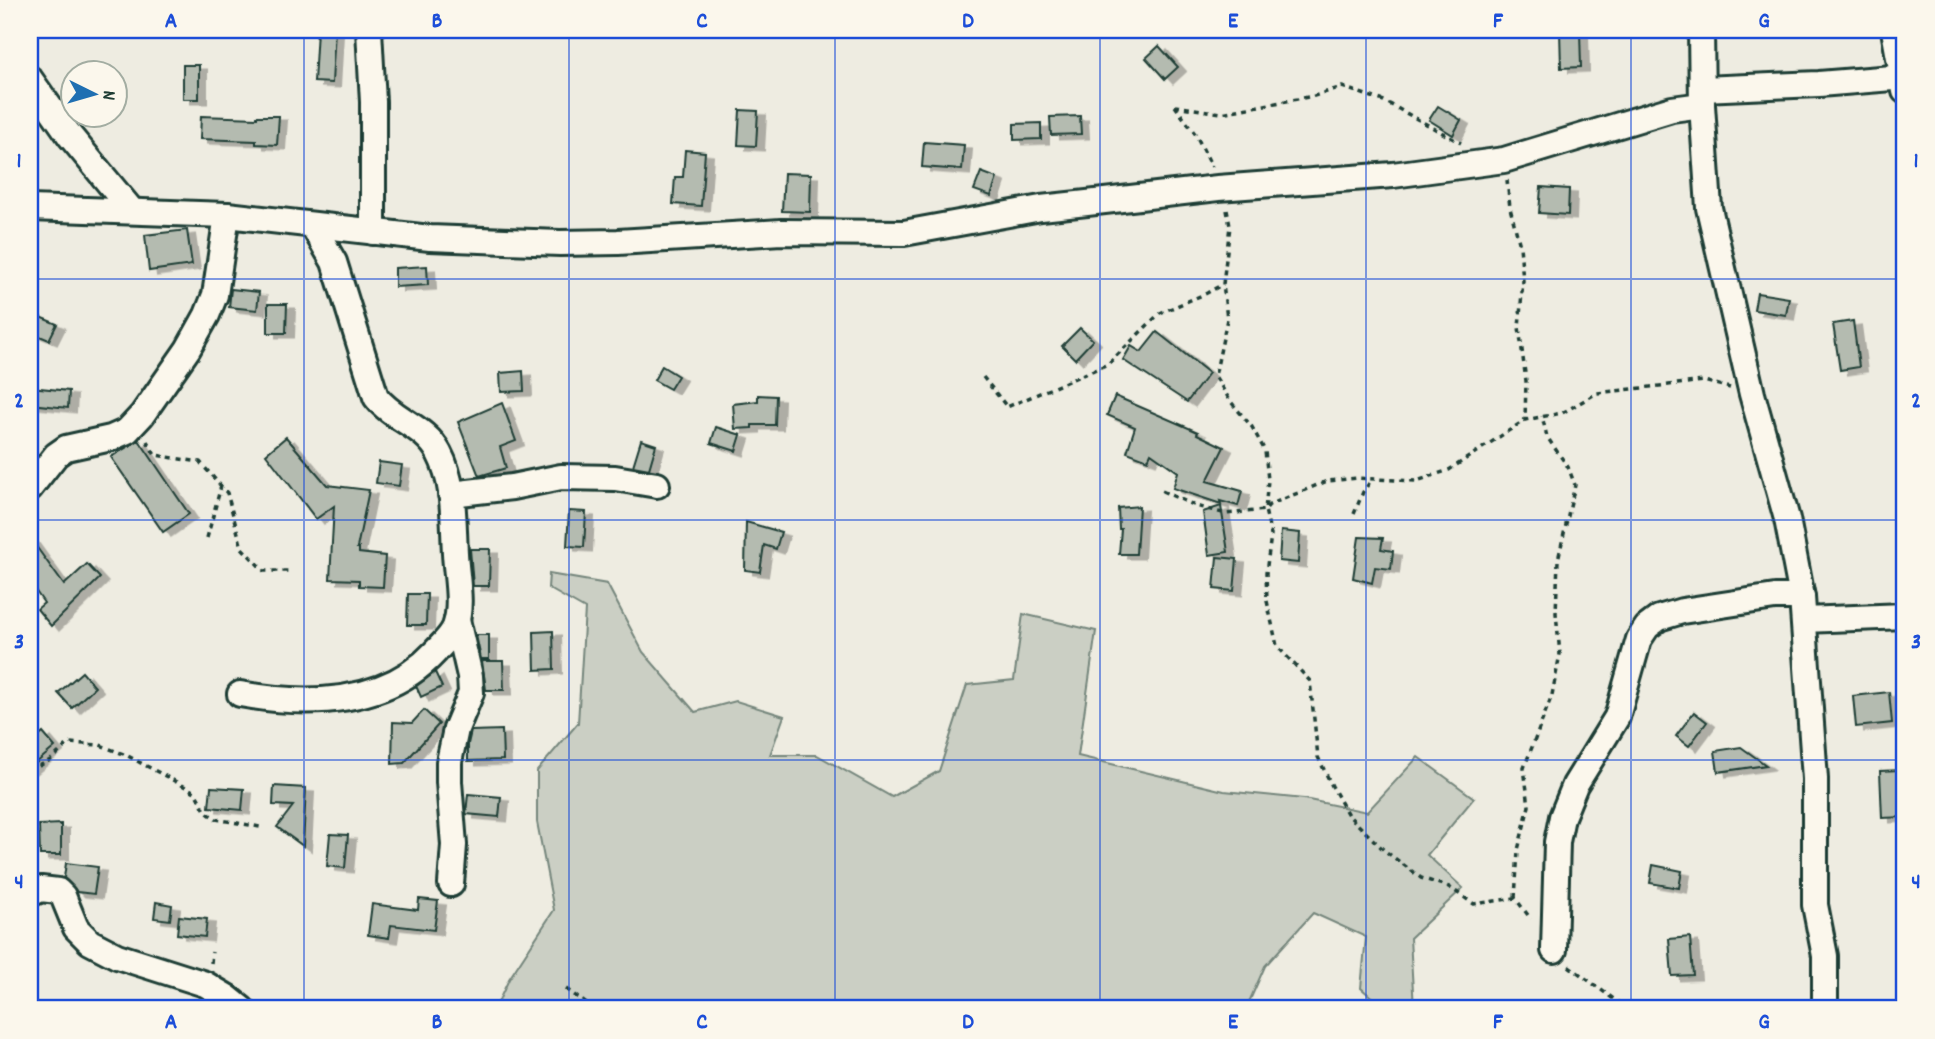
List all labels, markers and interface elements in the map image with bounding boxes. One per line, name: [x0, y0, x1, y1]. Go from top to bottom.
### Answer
text: A: [165, 6, 177, 39]
text: B: [432, 6, 443, 39]
text: C: [696, 6, 708, 39]
text: D: [962, 6, 974, 39]
text: E: [1228, 6, 1239, 39]
text: F: [1493, 6, 1504, 39]
text: G: [1758, 6, 1770, 39]
north arrow: [60, 60, 130, 130]
text: N: [94, 89, 121, 101]
text: 1: [16, 146, 22, 179]
text: 1: [1913, 146, 1919, 179]
text: 2: [14, 386, 24, 419]
text: 2: [1911, 386, 1921, 419]
text: 3: [14, 627, 24, 660]
text: 3: [1911, 627, 1921, 660]
text: 4: [14, 867, 24, 900]
text: 4: [1911, 867, 1921, 900]
text: A: [165, 1007, 177, 1039]
text: B: [432, 1007, 443, 1039]
text: C: [696, 1007, 708, 1039]
text: D: [962, 1007, 974, 1039]
text: E: [1228, 1007, 1239, 1039]
text: F: [1493, 1007, 1504, 1039]
text: G: [1758, 1007, 1770, 1039]

